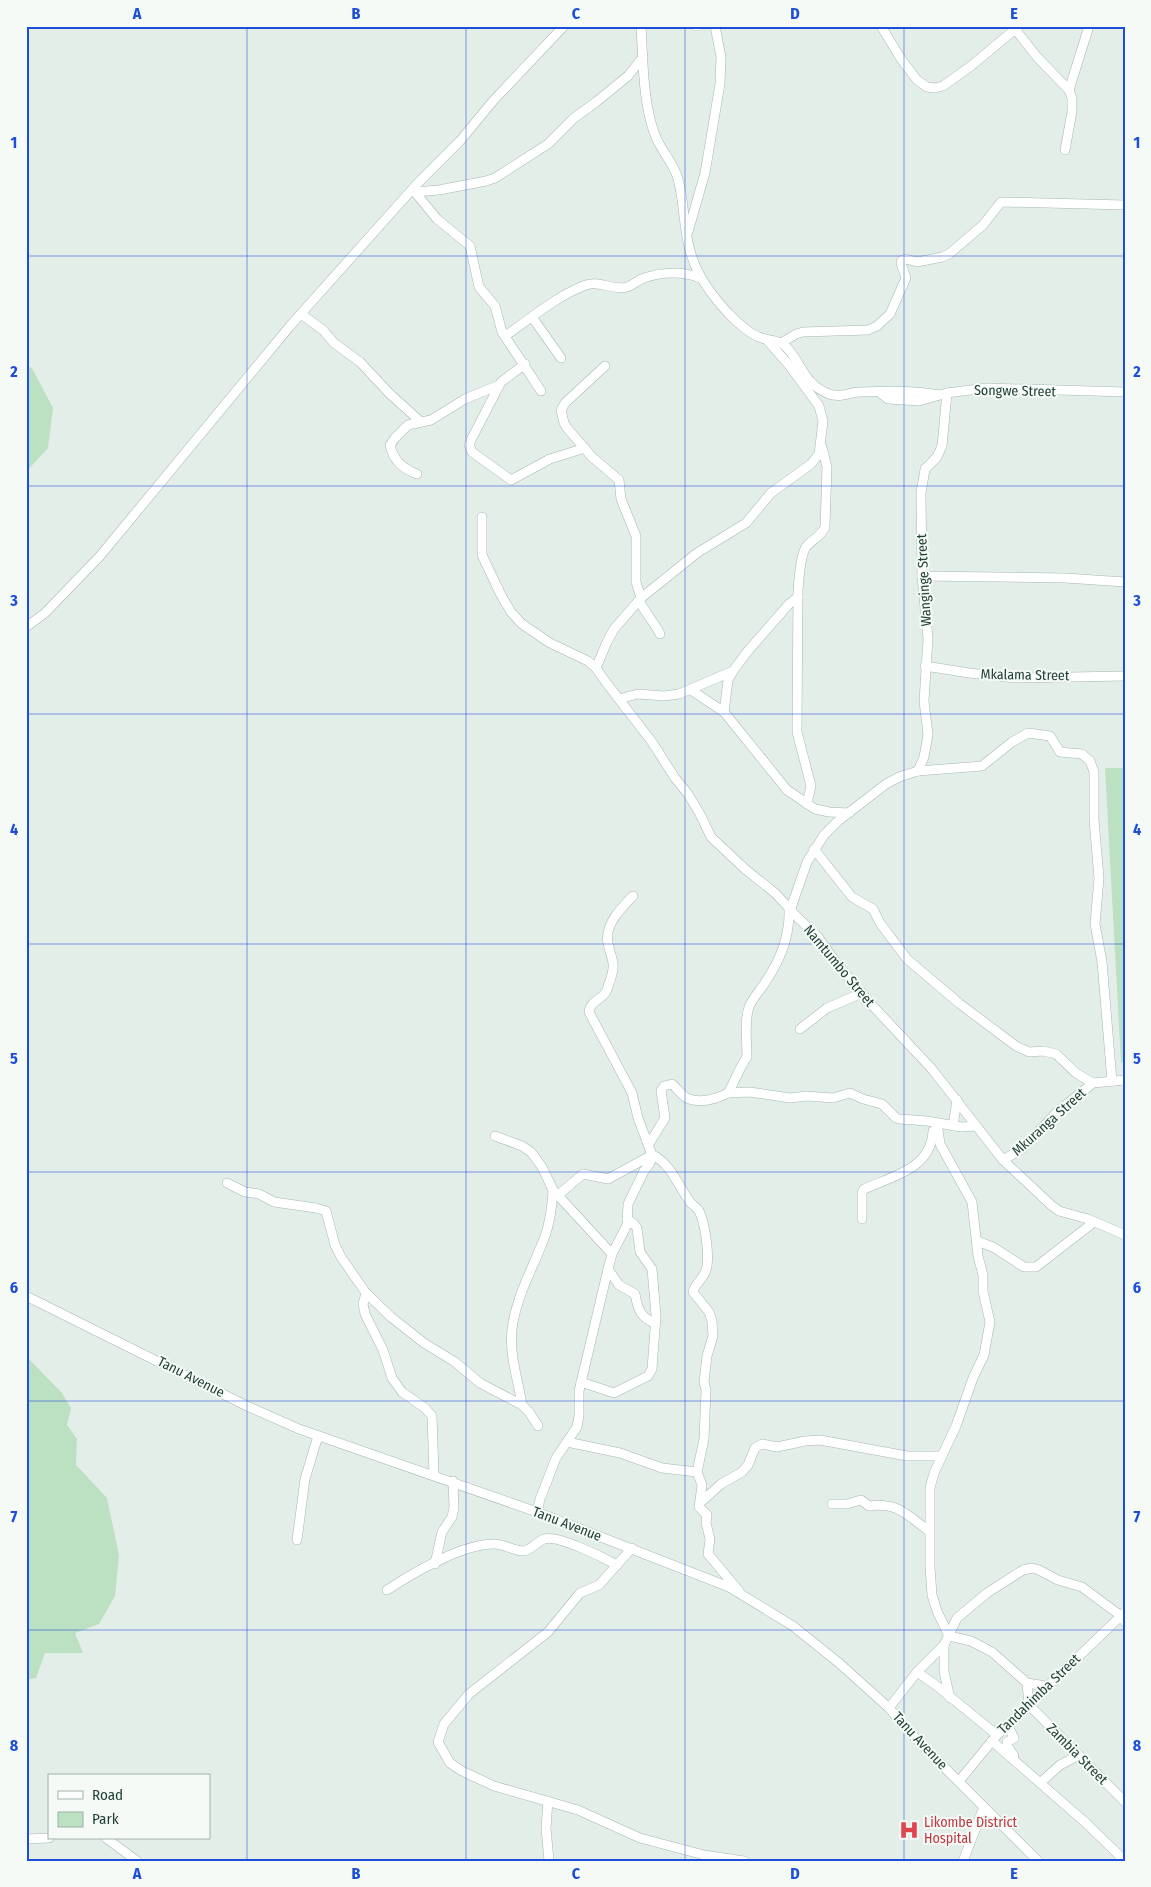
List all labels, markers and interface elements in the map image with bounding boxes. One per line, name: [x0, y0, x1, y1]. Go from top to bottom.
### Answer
text: A: [132, 4, 142, 23]
text: B: [352, 4, 361, 23]
text: C: [572, 4, 581, 23]
text: D: [790, 4, 800, 23]
text: E: [1010, 4, 1018, 23]
text: 1: [11, 133, 17, 152]
text: 1: [1134, 133, 1140, 152]
text: 2: [9, 362, 18, 381]
text: 2: [1132, 362, 1141, 381]
street label: Songwe Street: [974, 382, 1057, 400]
street label: Wanginge Street: [913, 533, 935, 627]
text: 3: [9, 591, 18, 610]
text: 3: [1132, 591, 1141, 610]
street label: Mkalama Street: [980, 666, 1070, 684]
text: 4: [10, 820, 18, 839]
text: 4: [1133, 820, 1141, 839]
street label: Namtumbo Street: [800, 922, 878, 1011]
text: 5: [10, 1049, 18, 1068]
text: 5: [1133, 1049, 1141, 1068]
street label: Mkuranga Street: [1009, 1084, 1090, 1160]
text: 6: [10, 1278, 18, 1297]
text: 6: [1133, 1278, 1141, 1297]
street label: Tanu Avenue: [155, 1353, 227, 1401]
street label: Tanu Avenue: [530, 1503, 604, 1545]
text: 7: [11, 1507, 18, 1526]
text: 7: [1134, 1507, 1141, 1526]
street label: Tandahimba Street: [994, 1650, 1084, 1738]
street label: Tanu Avenue: [889, 1709, 951, 1773]
street label: Zambia Street: [1043, 1720, 1111, 1788]
text: 8: [10, 1736, 19, 1755]
text: 8: [1133, 1736, 1142, 1755]
legend: [48, 1774, 210, 1840]
text: Road: [92, 1786, 123, 1804]
text: Park: [92, 1810, 119, 1828]
place label: Likombe District Hospital: [924, 1814, 1018, 1847]
hospital icon: Likombe District Hospital: [898, 1819, 920, 1841]
text: A: [132, 1864, 142, 1883]
text: B: [352, 1864, 361, 1883]
text: C: [572, 1864, 581, 1883]
text: D: [790, 1864, 800, 1883]
text: E: [1010, 1864, 1018, 1883]

